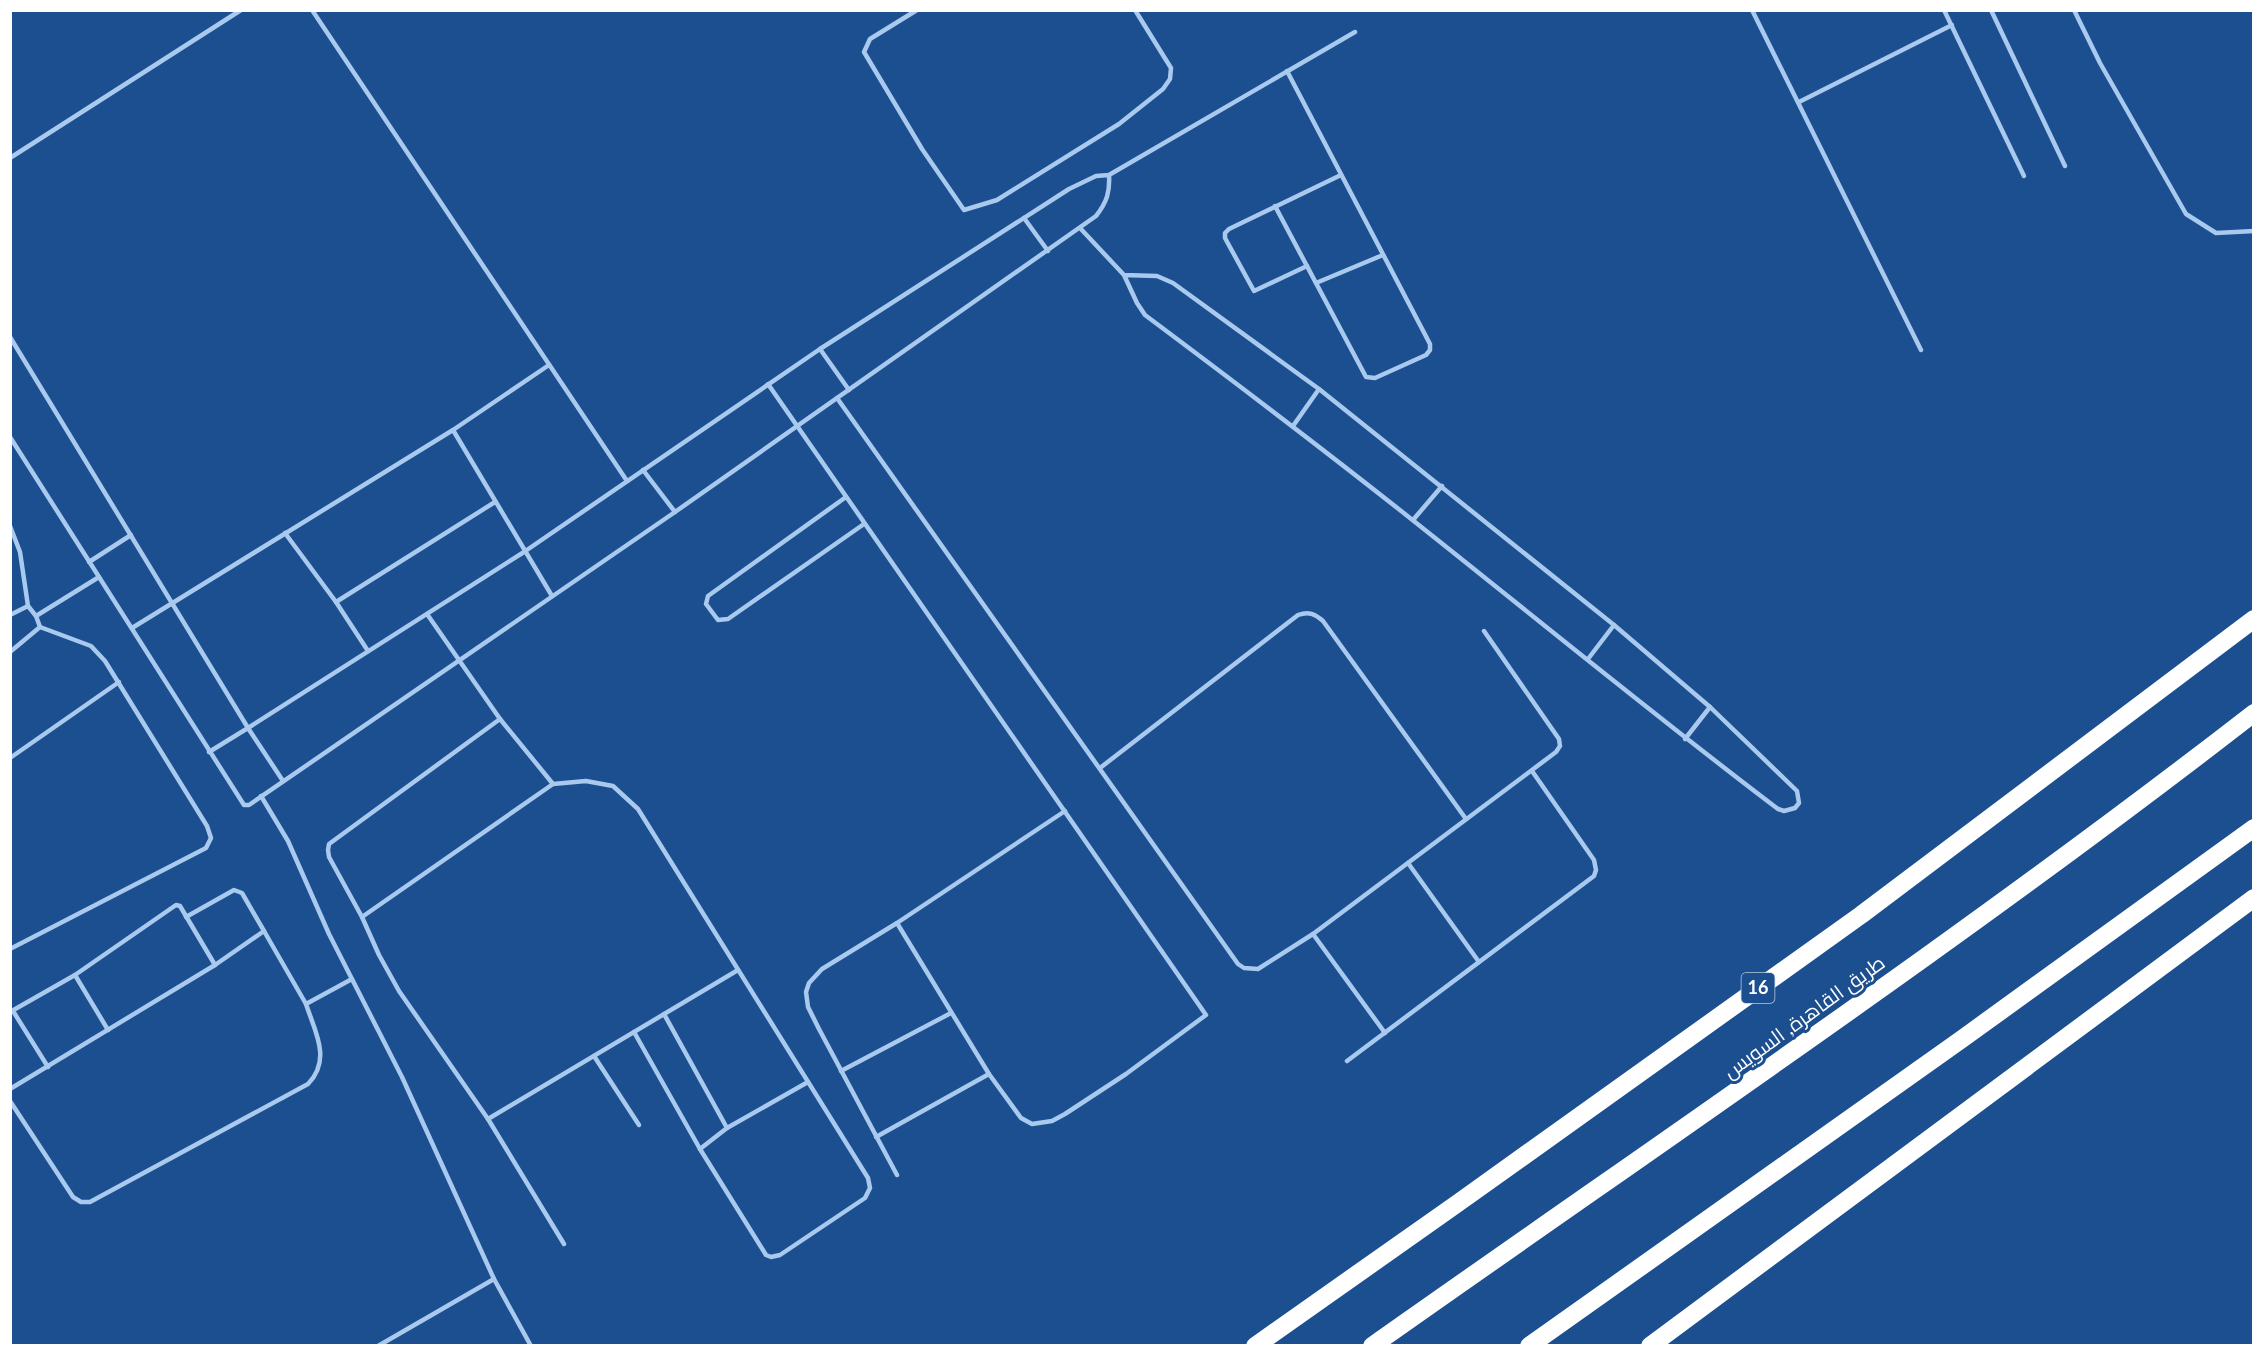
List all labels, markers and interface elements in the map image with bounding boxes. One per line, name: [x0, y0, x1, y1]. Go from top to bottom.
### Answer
street label: طريق القاهرة, السويس: [1718, 950, 1890, 1084]
road number: 16: [1742, 973, 1774, 1003]

